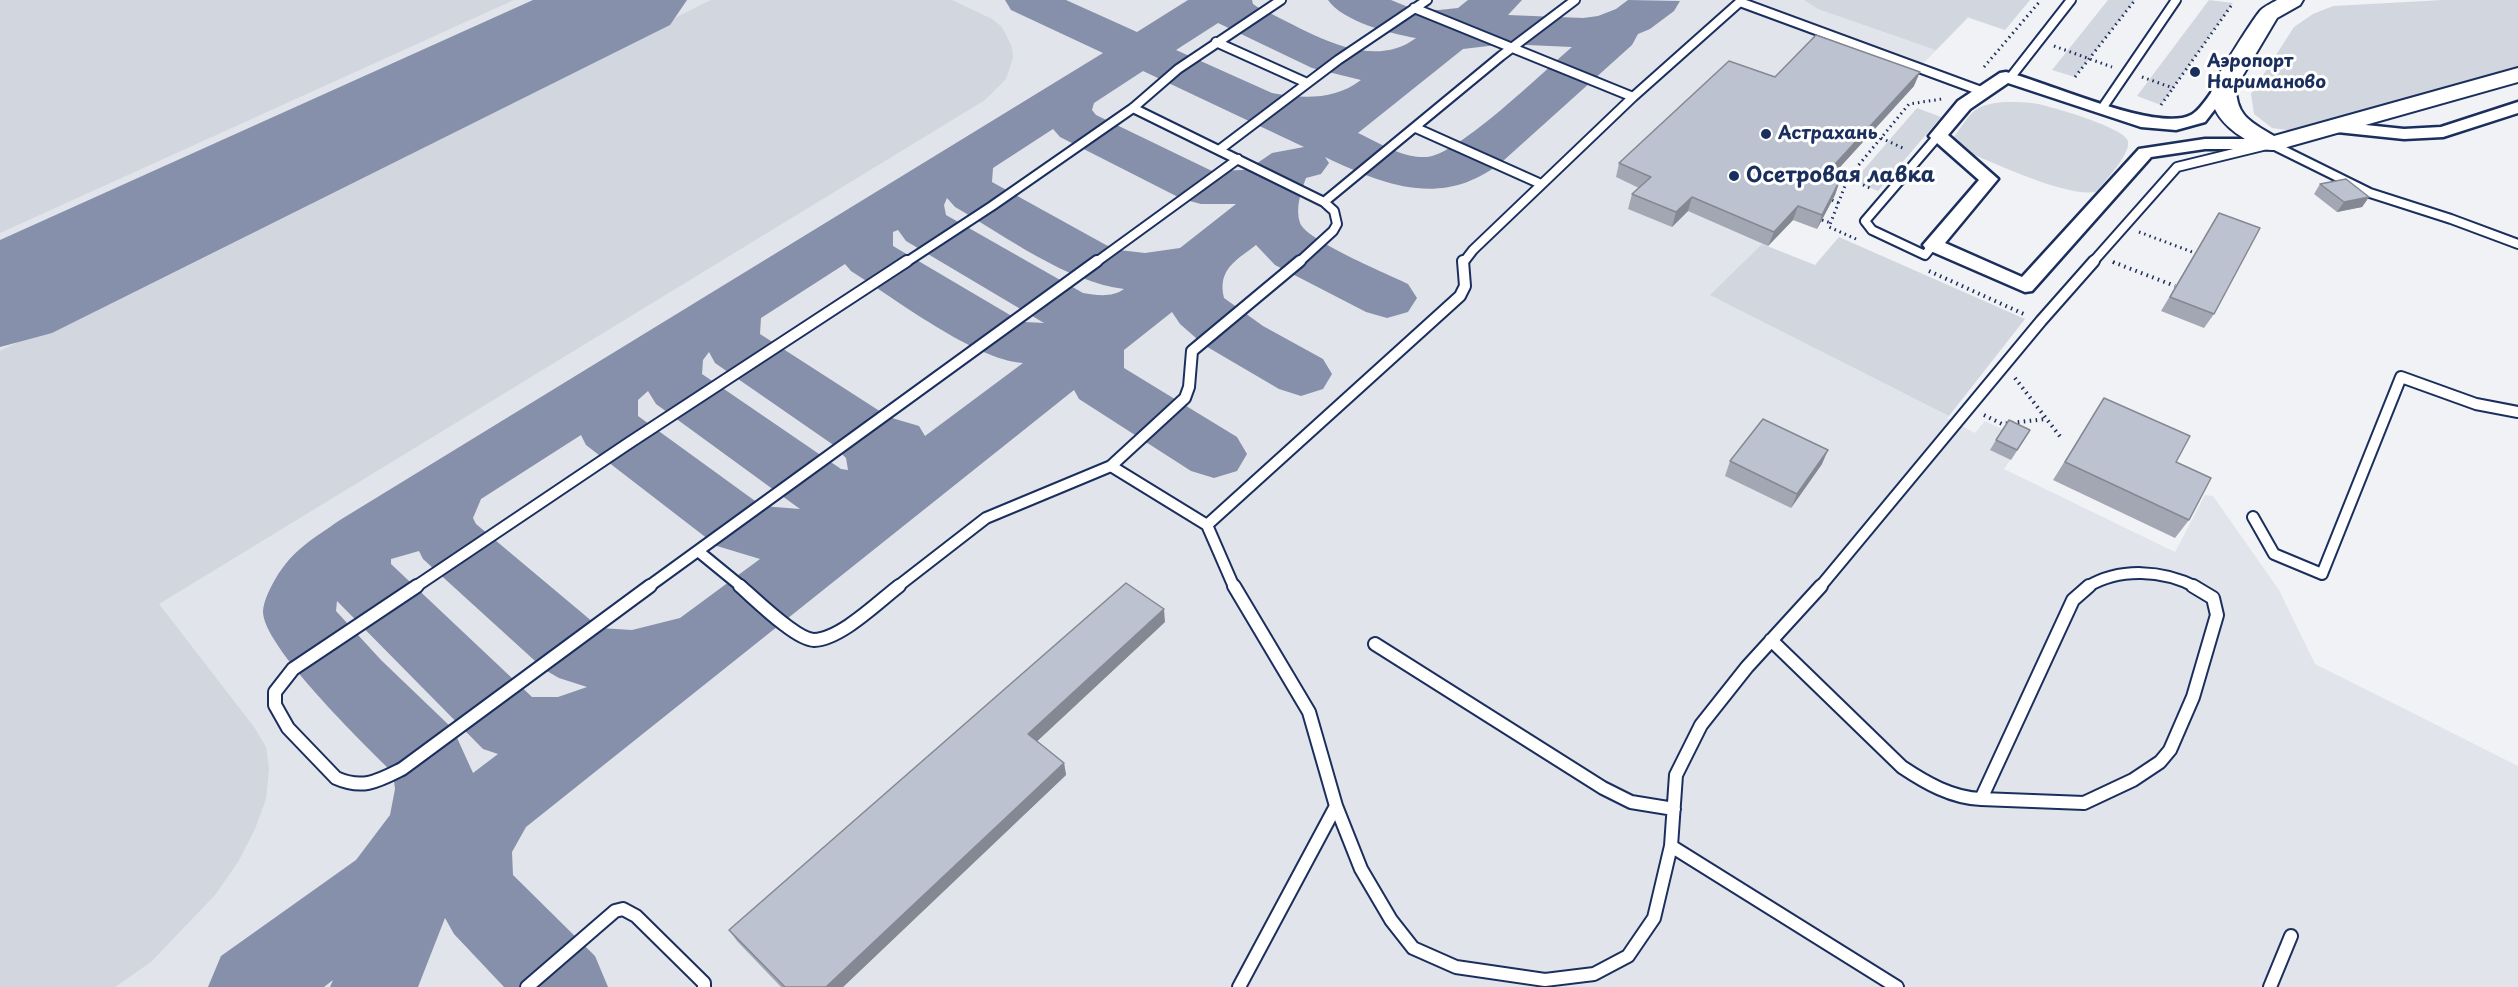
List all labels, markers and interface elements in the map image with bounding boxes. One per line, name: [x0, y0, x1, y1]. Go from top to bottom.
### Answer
place label: Аэропорт Нариманово: [2207, 51, 2326, 94]
marker: Аэропорт Нариманово: [2188, 65, 2202, 79]
place label: Астрахань: [1778, 123, 1878, 145]
marker: Астрахань: [1759, 127, 1773, 141]
place label: Осетровая лавка: [1746, 163, 1935, 189]
marker: Осетровая лавка: [1727, 169, 1741, 183]

